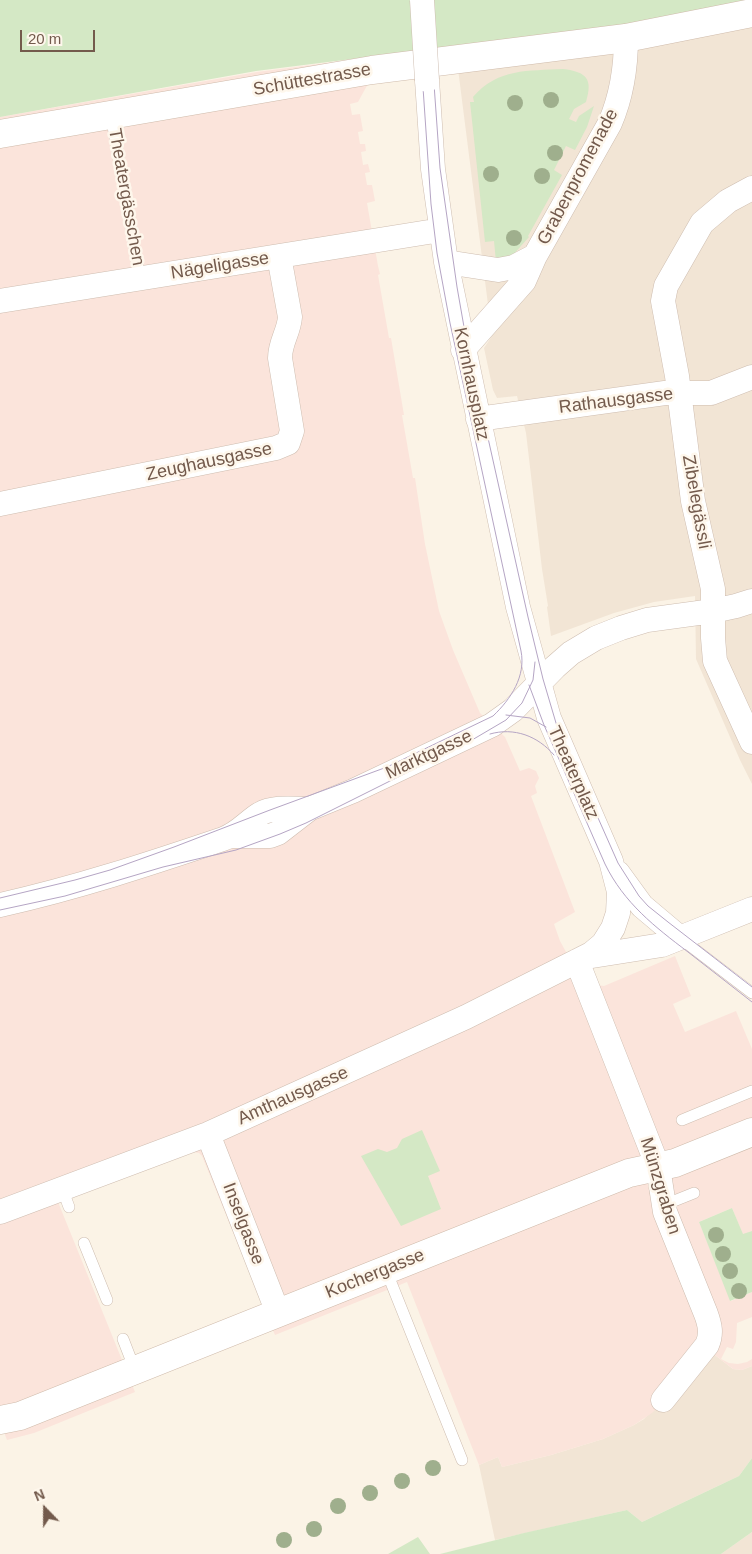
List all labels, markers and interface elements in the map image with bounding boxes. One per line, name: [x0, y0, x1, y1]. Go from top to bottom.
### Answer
scale bar: [22, 20, 98, 52]
text: 20 m: [28, 30, 61, 47]
street label: Schüttestrasse: [252, 59, 372, 101]
street label: Grabenpromenade: [533, 105, 623, 249]
street label: Theatergässchen: [103, 127, 149, 267]
street label: Nägeligasse: [169, 248, 271, 284]
street label: Kornhausplatz: [448, 325, 494, 443]
street label: Rathausgasse: [558, 383, 674, 419]
street label: Zeughausgasse: [144, 438, 274, 486]
street label: Zibelegässli: [677, 453, 715, 551]
street label: Theaterplatz: [543, 723, 603, 823]
street label: Marktgasse: [382, 726, 476, 784]
street label: Amthausgasse: [234, 1062, 352, 1130]
street label: Münzgraben: [635, 1135, 685, 1237]
street label: Inselgasse: [217, 1180, 269, 1268]
street label: Kochergasse: [322, 1244, 428, 1304]
north arrow: [20, 1484, 70, 1534]
text: N: [32, 1486, 47, 1504]

